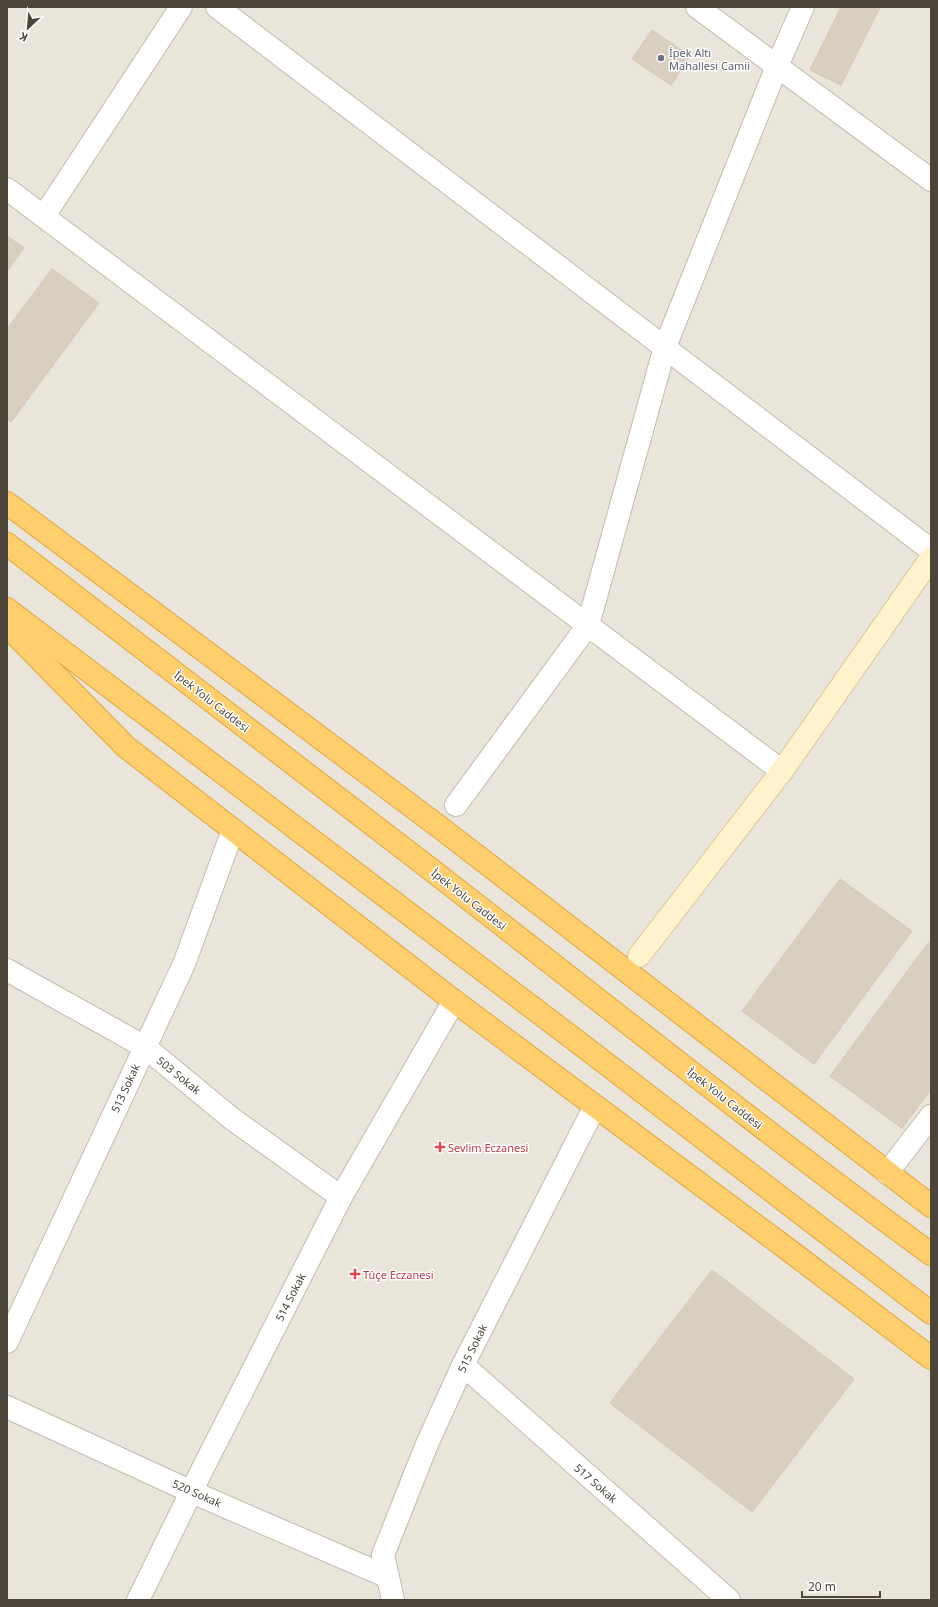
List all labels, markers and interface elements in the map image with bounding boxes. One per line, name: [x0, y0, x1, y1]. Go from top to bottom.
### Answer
north arrow: [8, 8, 48, 48]
text: K: [16, 29, 30, 46]
place label: İpek Altı Mahallesi Camii: [669, 45, 750, 73]
marker: İpek Altı Mahallesi Camii: [656, 53, 666, 63]
street label: İpek Yolu Caddesi: [171, 667, 253, 735]
street label: İpek Yolu Caddesi: [428, 865, 510, 933]
street label: 503 Sokak: [154, 1053, 204, 1097]
street label: 513 Sokak: [107, 1061, 143, 1115]
street label: İpek Yolu Caddesi: [684, 1064, 766, 1132]
place label: Sevlim Eczanesi: [448, 1140, 528, 1155]
marker: Sevlim Eczanesi: [435, 1142, 445, 1152]
place label: Tûçe Eczanesi: [363, 1267, 434, 1282]
marker: Tûçe Eczanesi: [350, 1269, 360, 1279]
street label: 514 Sokak: [271, 1270, 309, 1324]
street label: 515 Sokak: [454, 1321, 490, 1375]
street label: 517 Sokak: [571, 1460, 621, 1506]
street label: 520 Sokak: [170, 1476, 224, 1511]
scale bar: [802, 1573, 880, 1599]
text: 20 m: [808, 1578, 836, 1595]

